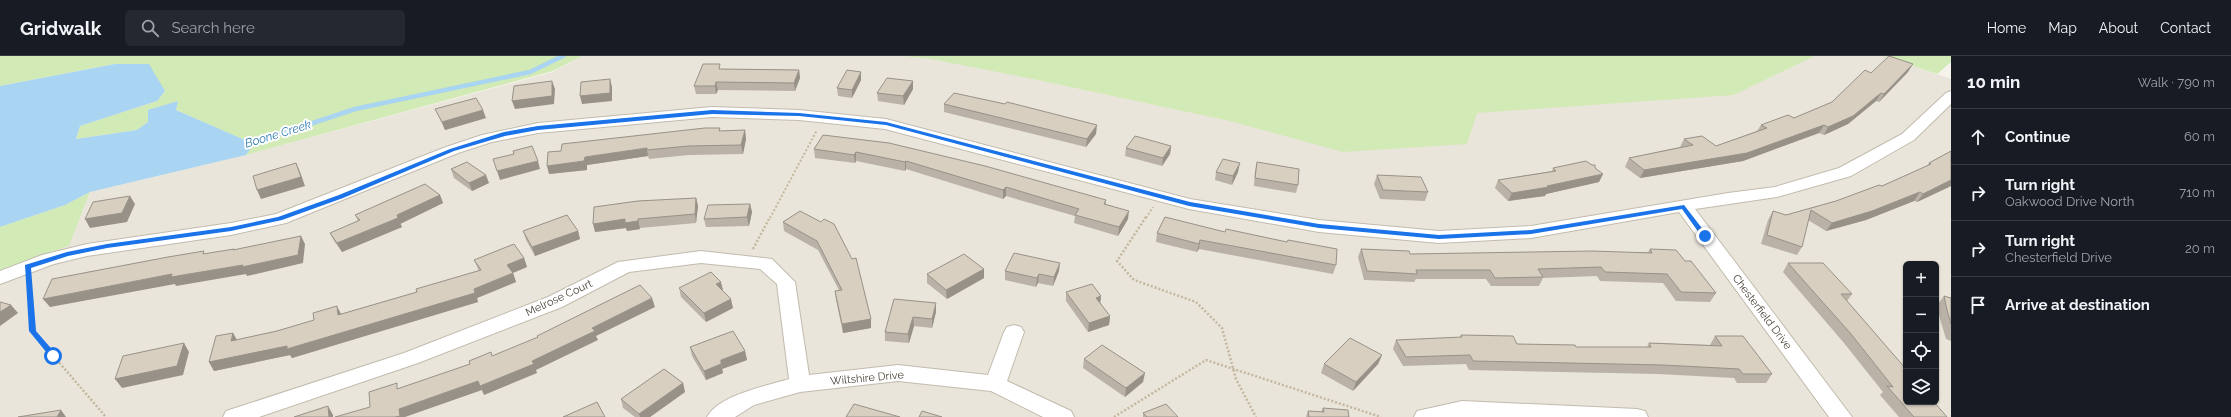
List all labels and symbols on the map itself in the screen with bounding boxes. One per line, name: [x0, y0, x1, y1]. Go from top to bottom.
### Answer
water label: Boone Creek: [243, 117, 313, 151]
route end: [1696, 227, 1714, 245]
street label: Chesterfield Drive: [1730, 272, 1795, 352]
street label: Melrose Court: [524, 277, 595, 319]
route start: [44, 347, 62, 365]
street label: Wiltshire Drive: [830, 368, 905, 388]

